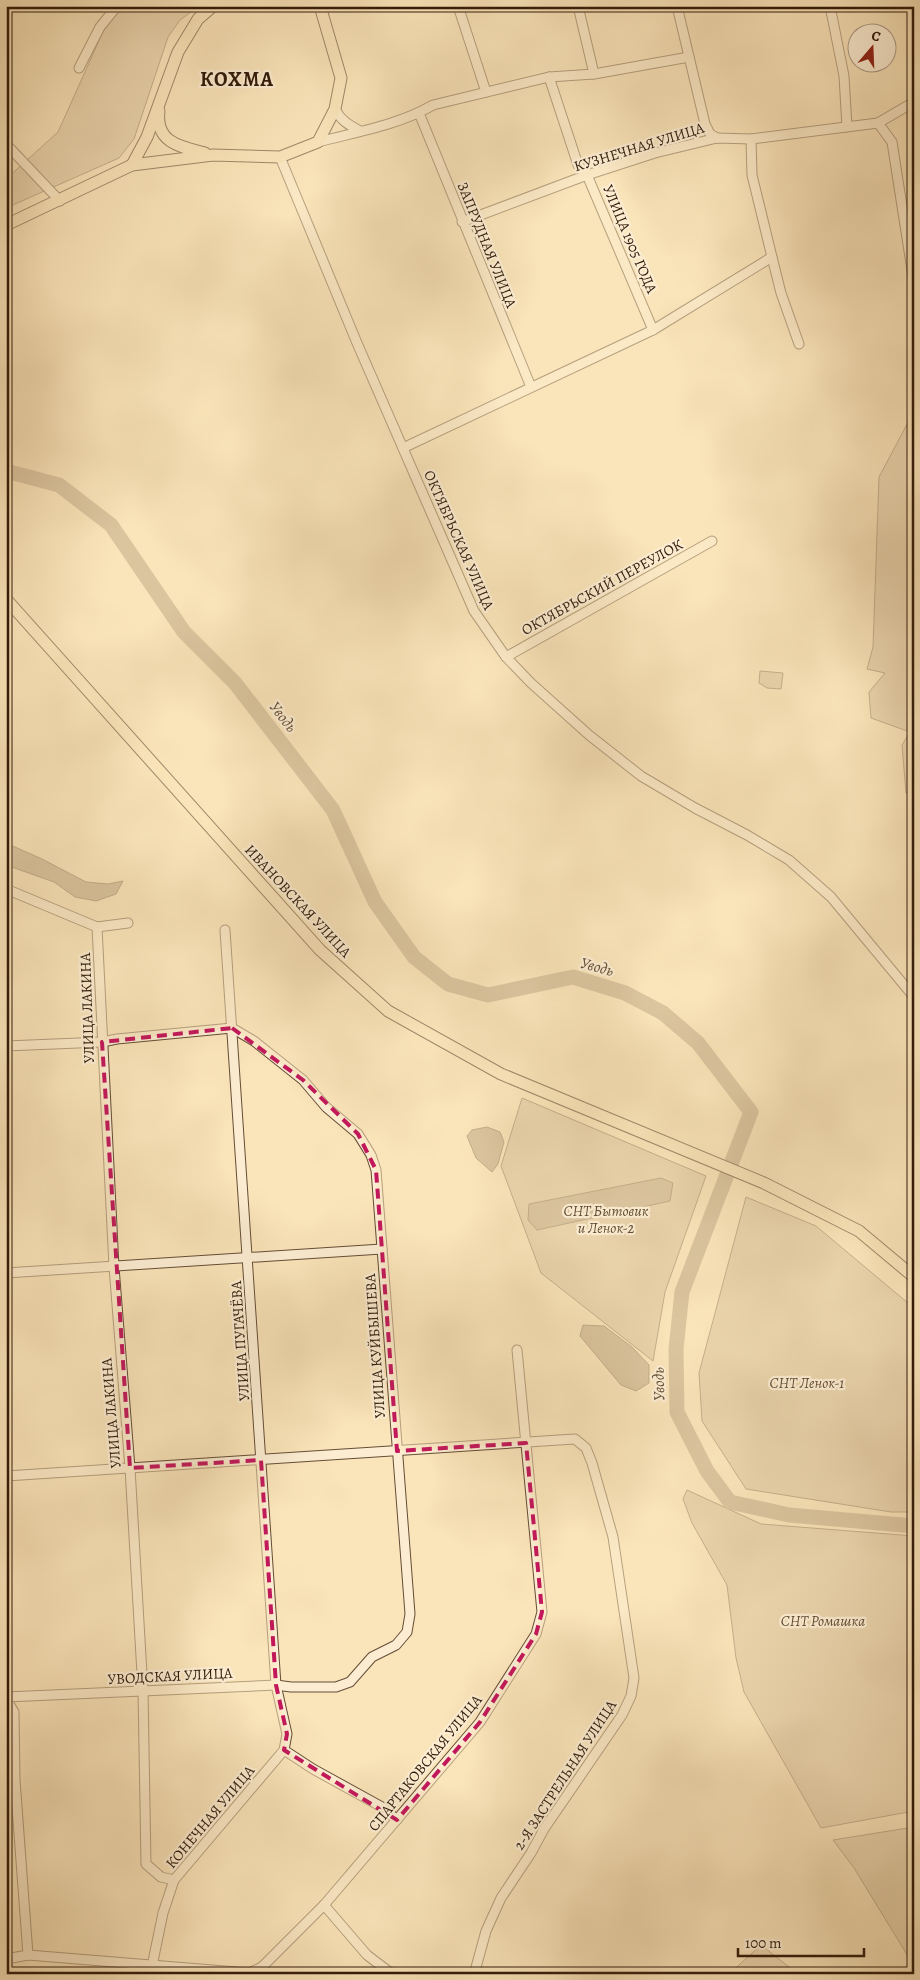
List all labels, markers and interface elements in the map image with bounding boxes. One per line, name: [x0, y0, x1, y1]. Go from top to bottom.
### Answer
north arrow: [848, 22, 898, 72]
text: С: [869, 26, 884, 47]
district label: КОХМА: [200, 66, 274, 93]
street label: КУЗНЕЧНАЯ УЛИЦА: [571, 118, 707, 176]
street label: ЗАПРУДНАЯ УЛИЦА: [453, 179, 521, 311]
street label: УЛИЦА 1905 ГОДА: [598, 182, 662, 297]
street label: ОКТЯБРЬСКАЯ УЛИЦА: [419, 467, 499, 613]
street label: ОКТЯБРЬСКИЙ ПЕРЕУЛОК: [518, 534, 687, 640]
water label: Уводь: [264, 697, 302, 737]
street label: ИВАНОВСКАЯ УЛИЦА: [240, 840, 356, 962]
street label: УЛИЦА ЛАКИНА: [75, 952, 99, 1064]
water label: Уводь: [578, 952, 616, 982]
park label: СНТ Бытовик и Ленок-2: [563, 1201, 649, 1238]
street label: УЛИЦА КУЙБЫШЕВА: [360, 1273, 390, 1419]
street label: УЛИЦА ПУГАЧЁВА: [226, 1280, 254, 1402]
street label: УЛИЦА ЛАКИНА: [96, 1357, 126, 1469]
water label: Уводь: [647, 1366, 671, 1401]
park label: СНТ Ленок-1: [770, 1373, 844, 1393]
park label: СНТ Ромашка: [781, 1611, 865, 1631]
street label: УВОДСКАЯ УЛИЦА: [107, 1663, 233, 1689]
street label: СПАРТАКОВСКАЯ УЛИЦА: [364, 1690, 487, 1835]
street label: 2-Я ЗАСТРЕЛЬНАЯ УЛИЦА: [509, 1696, 621, 1854]
street label: КОНЕЧНАЯ УЛИЦА: [161, 1761, 259, 1873]
scale bar: [738, 1925, 864, 1957]
text: 100 m: [745, 1933, 782, 1953]

